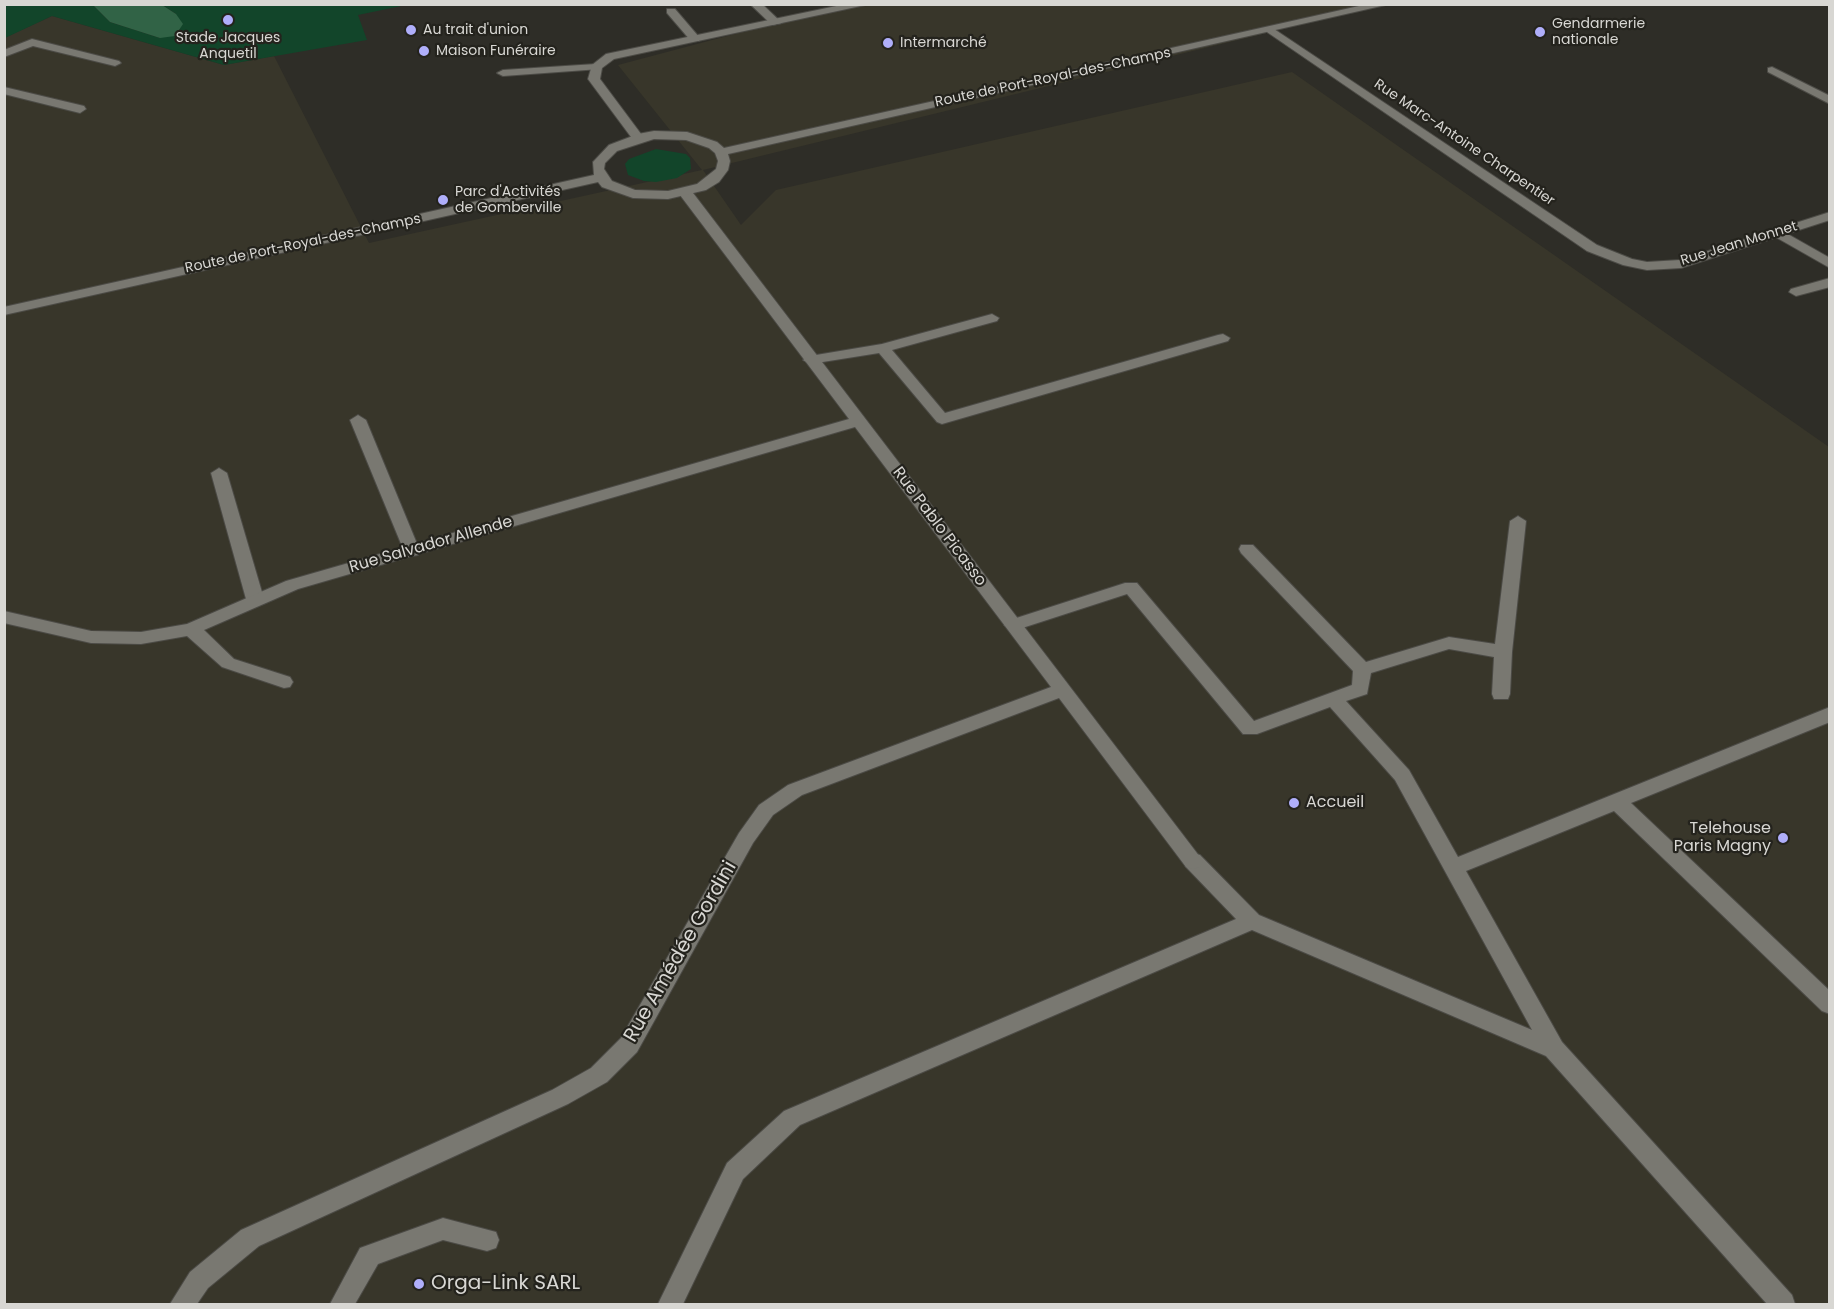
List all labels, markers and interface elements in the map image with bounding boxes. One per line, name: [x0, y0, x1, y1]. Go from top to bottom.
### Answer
marker: Stade Jacques Anquetil: [221, 13, 235, 27]
place label: Gendarmerie nationale: [1552, 16, 1645, 48]
place label: Au trait d'union: [423, 22, 528, 38]
marker: Au trait d'union: [404, 23, 418, 37]
marker: Gendarmerie nationale: [1533, 25, 1547, 39]
place label: Stade Jacques Anquetil: [176, 30, 280, 62]
place label: Intermarché: [900, 35, 987, 51]
marker: Intermarché: [881, 36, 895, 50]
place label: Maison Funéraire: [436, 43, 556, 59]
marker: Maison Funéraire: [417, 44, 431, 58]
street label: Route de Port-Royal-des-Champs: [934, 45, 1172, 111]
street label: Rue Marc-Antoine Charpentier: [1371, 76, 1557, 210]
place label: Parc d'Activités de Gomberville: [455, 184, 561, 216]
marker: Parc d'Activités de Gomberville: [436, 193, 450, 207]
street label: Route de Port-Royal-des-Champs: [184, 211, 422, 277]
street label: Rue Jean Monnet: [1679, 218, 1799, 270]
street label: Rue Pablo Picasso: [888, 464, 990, 590]
street label: Rue Salvador Allende: [347, 512, 515, 578]
place label: Accueil: [1306, 793, 1364, 813]
marker: Accueil: [1287, 796, 1301, 810]
place label: Telehouse Paris Magny: [1674, 819, 1771, 857]
marker: Telehouse Paris Magny: [1776, 831, 1790, 845]
street label: Rue Amédée Gordini: [619, 857, 743, 1047]
place label: Orga-Link SARL: [431, 1272, 580, 1296]
marker: Orga-Link SARL: [412, 1277, 426, 1291]

